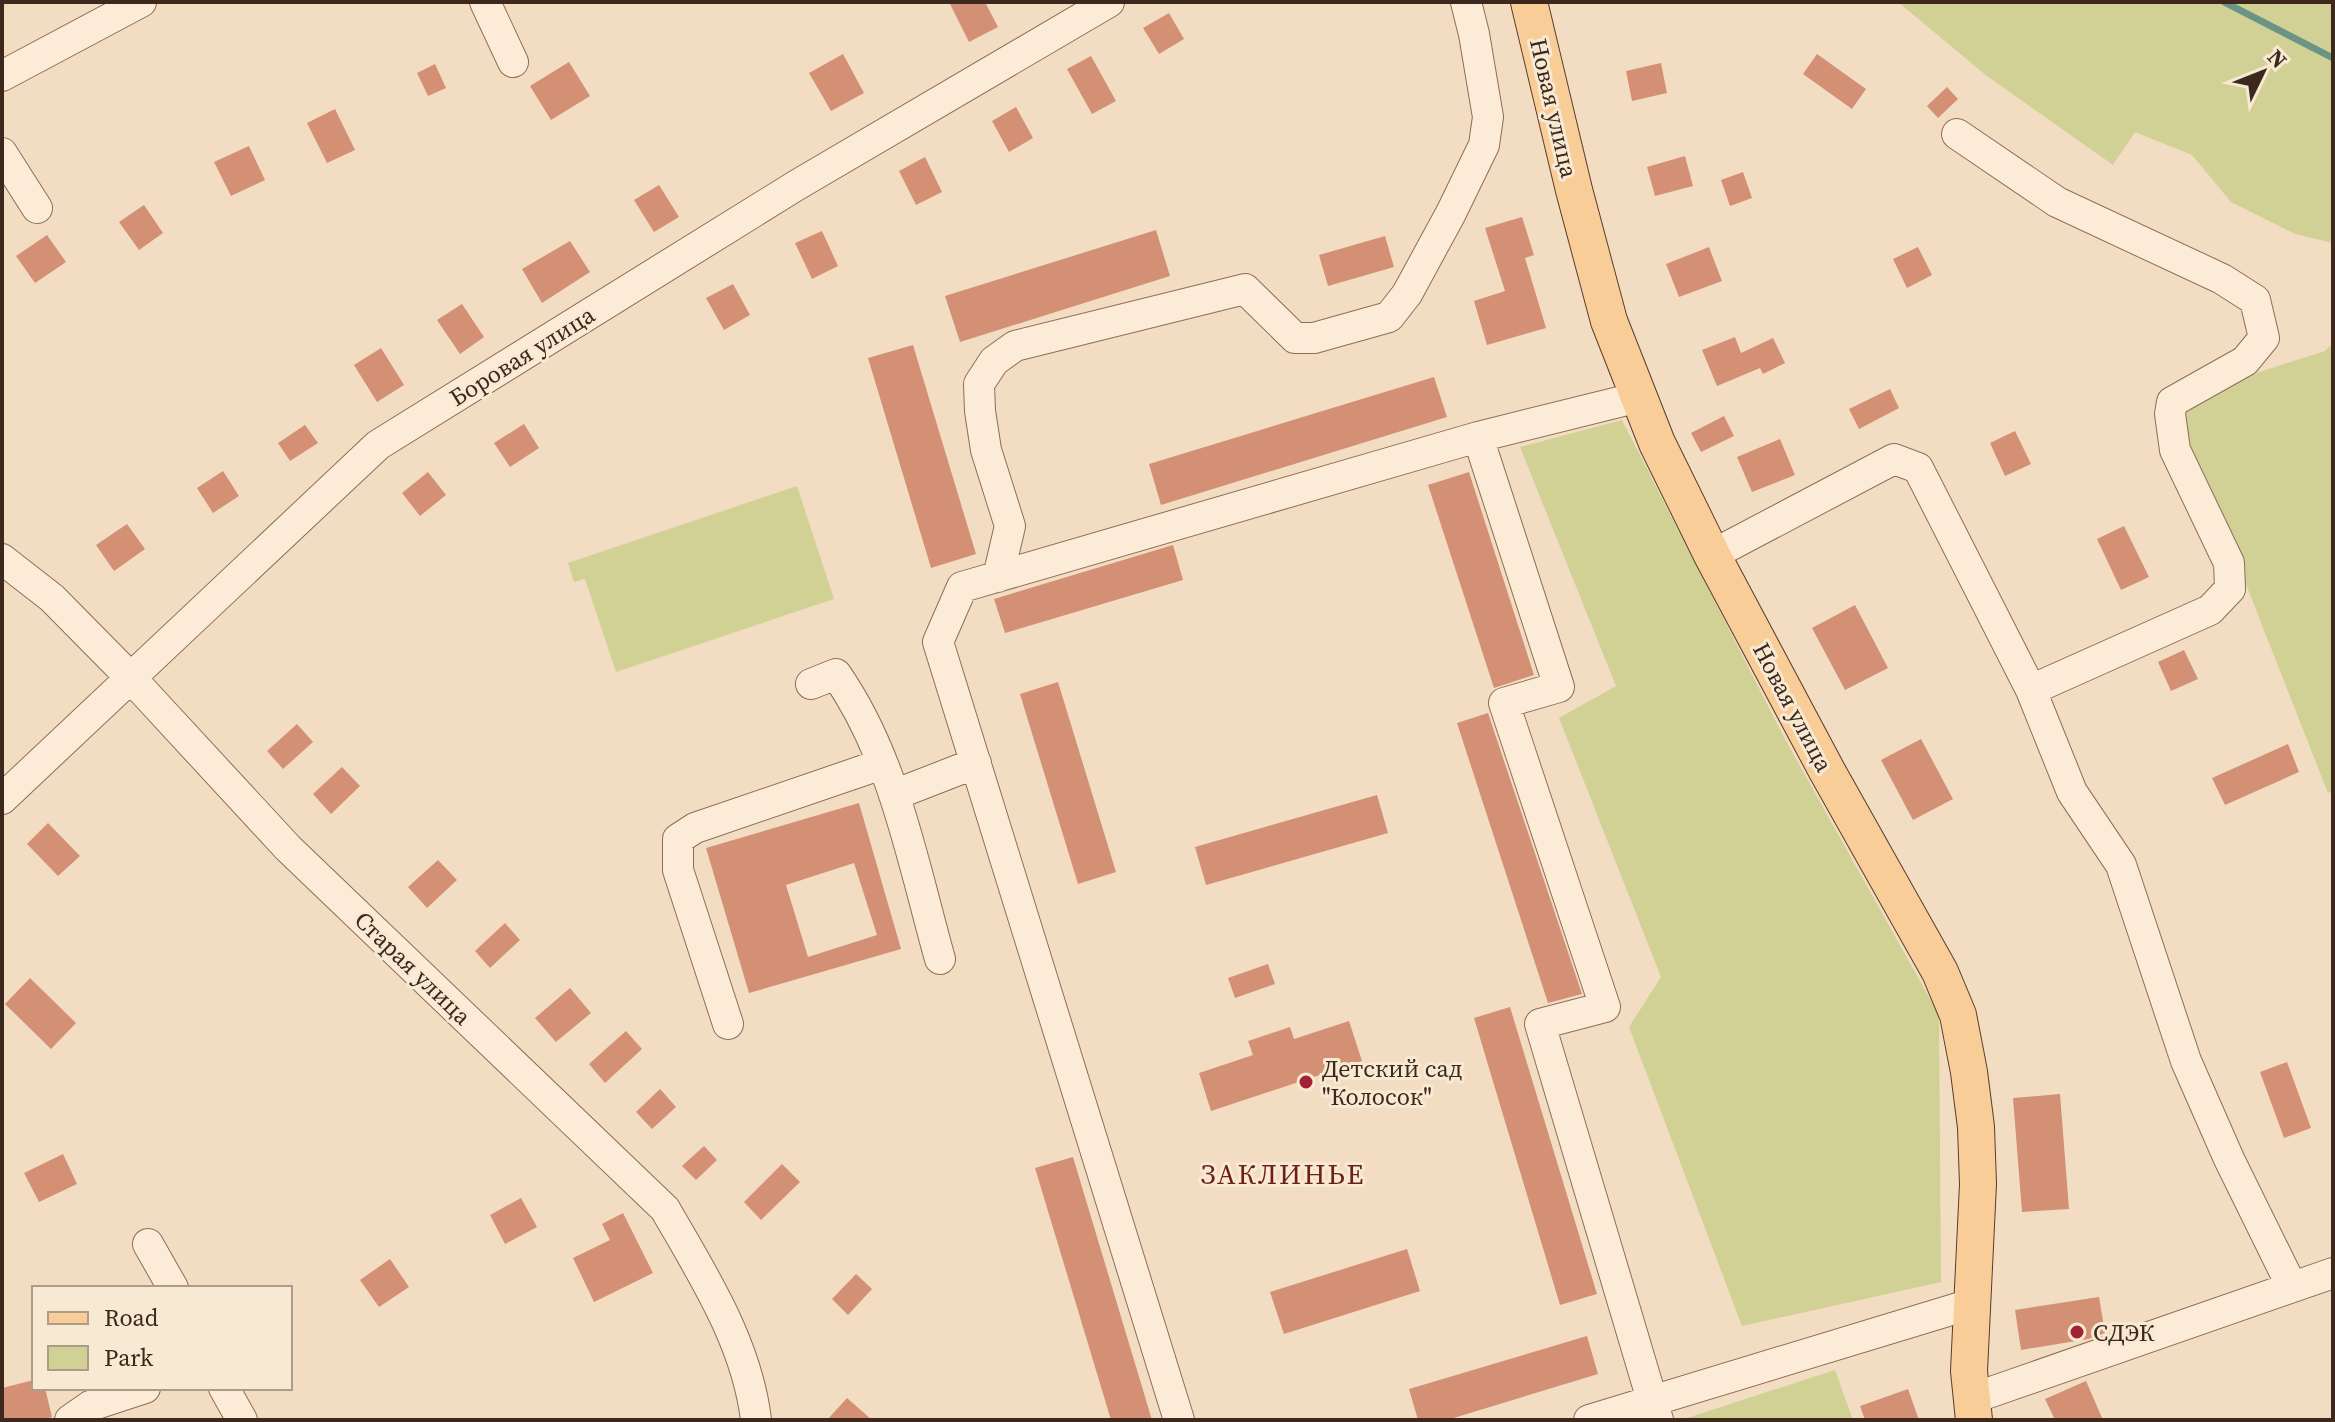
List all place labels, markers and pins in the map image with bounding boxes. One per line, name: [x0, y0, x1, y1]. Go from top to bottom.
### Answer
place label: Детский сад "Колосок": [1322, 1052, 1462, 1113]
marker: Детский сад "Колосок": [1297, 1073, 1315, 1091]
place label: СДЭК: [2093, 1316, 2155, 1349]
marker: СДЭК: [2068, 1323, 2086, 1341]

